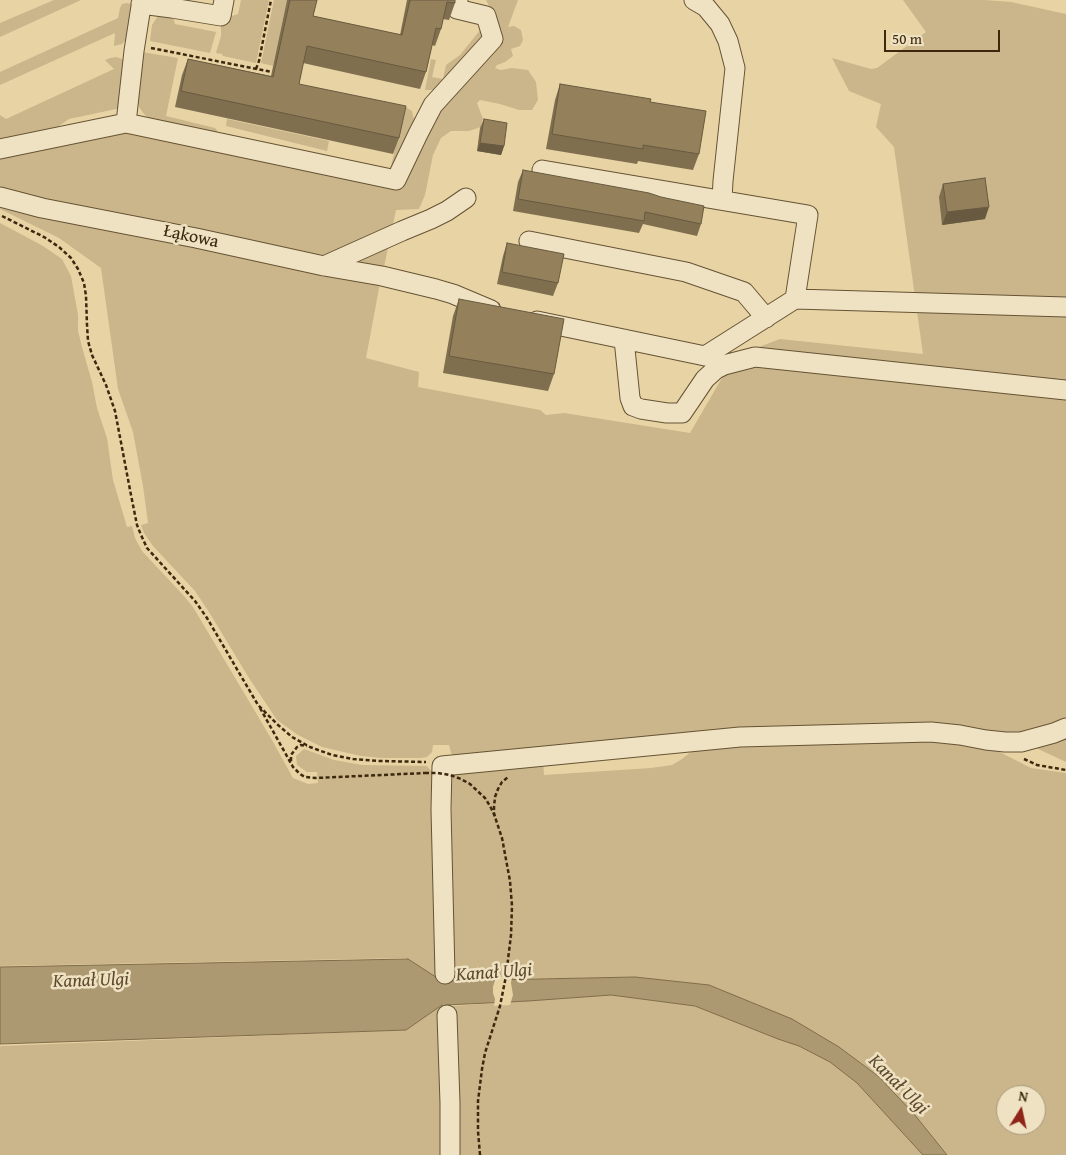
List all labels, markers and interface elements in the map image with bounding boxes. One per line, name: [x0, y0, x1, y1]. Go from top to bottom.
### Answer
scale bar: [886, 20, 1002, 52]
text: 50 m: [892, 28, 922, 49]
street label: Łąkowa: [161, 221, 221, 253]
water label: Kanał Ulgi: [455, 959, 533, 987]
water label: Kanał Ulgi: [53, 968, 129, 994]
water label: Kanał Ulgi: [863, 1050, 933, 1120]
north arrow: [996, 1085, 1046, 1135]
text: N: [1017, 1086, 1030, 1107]

